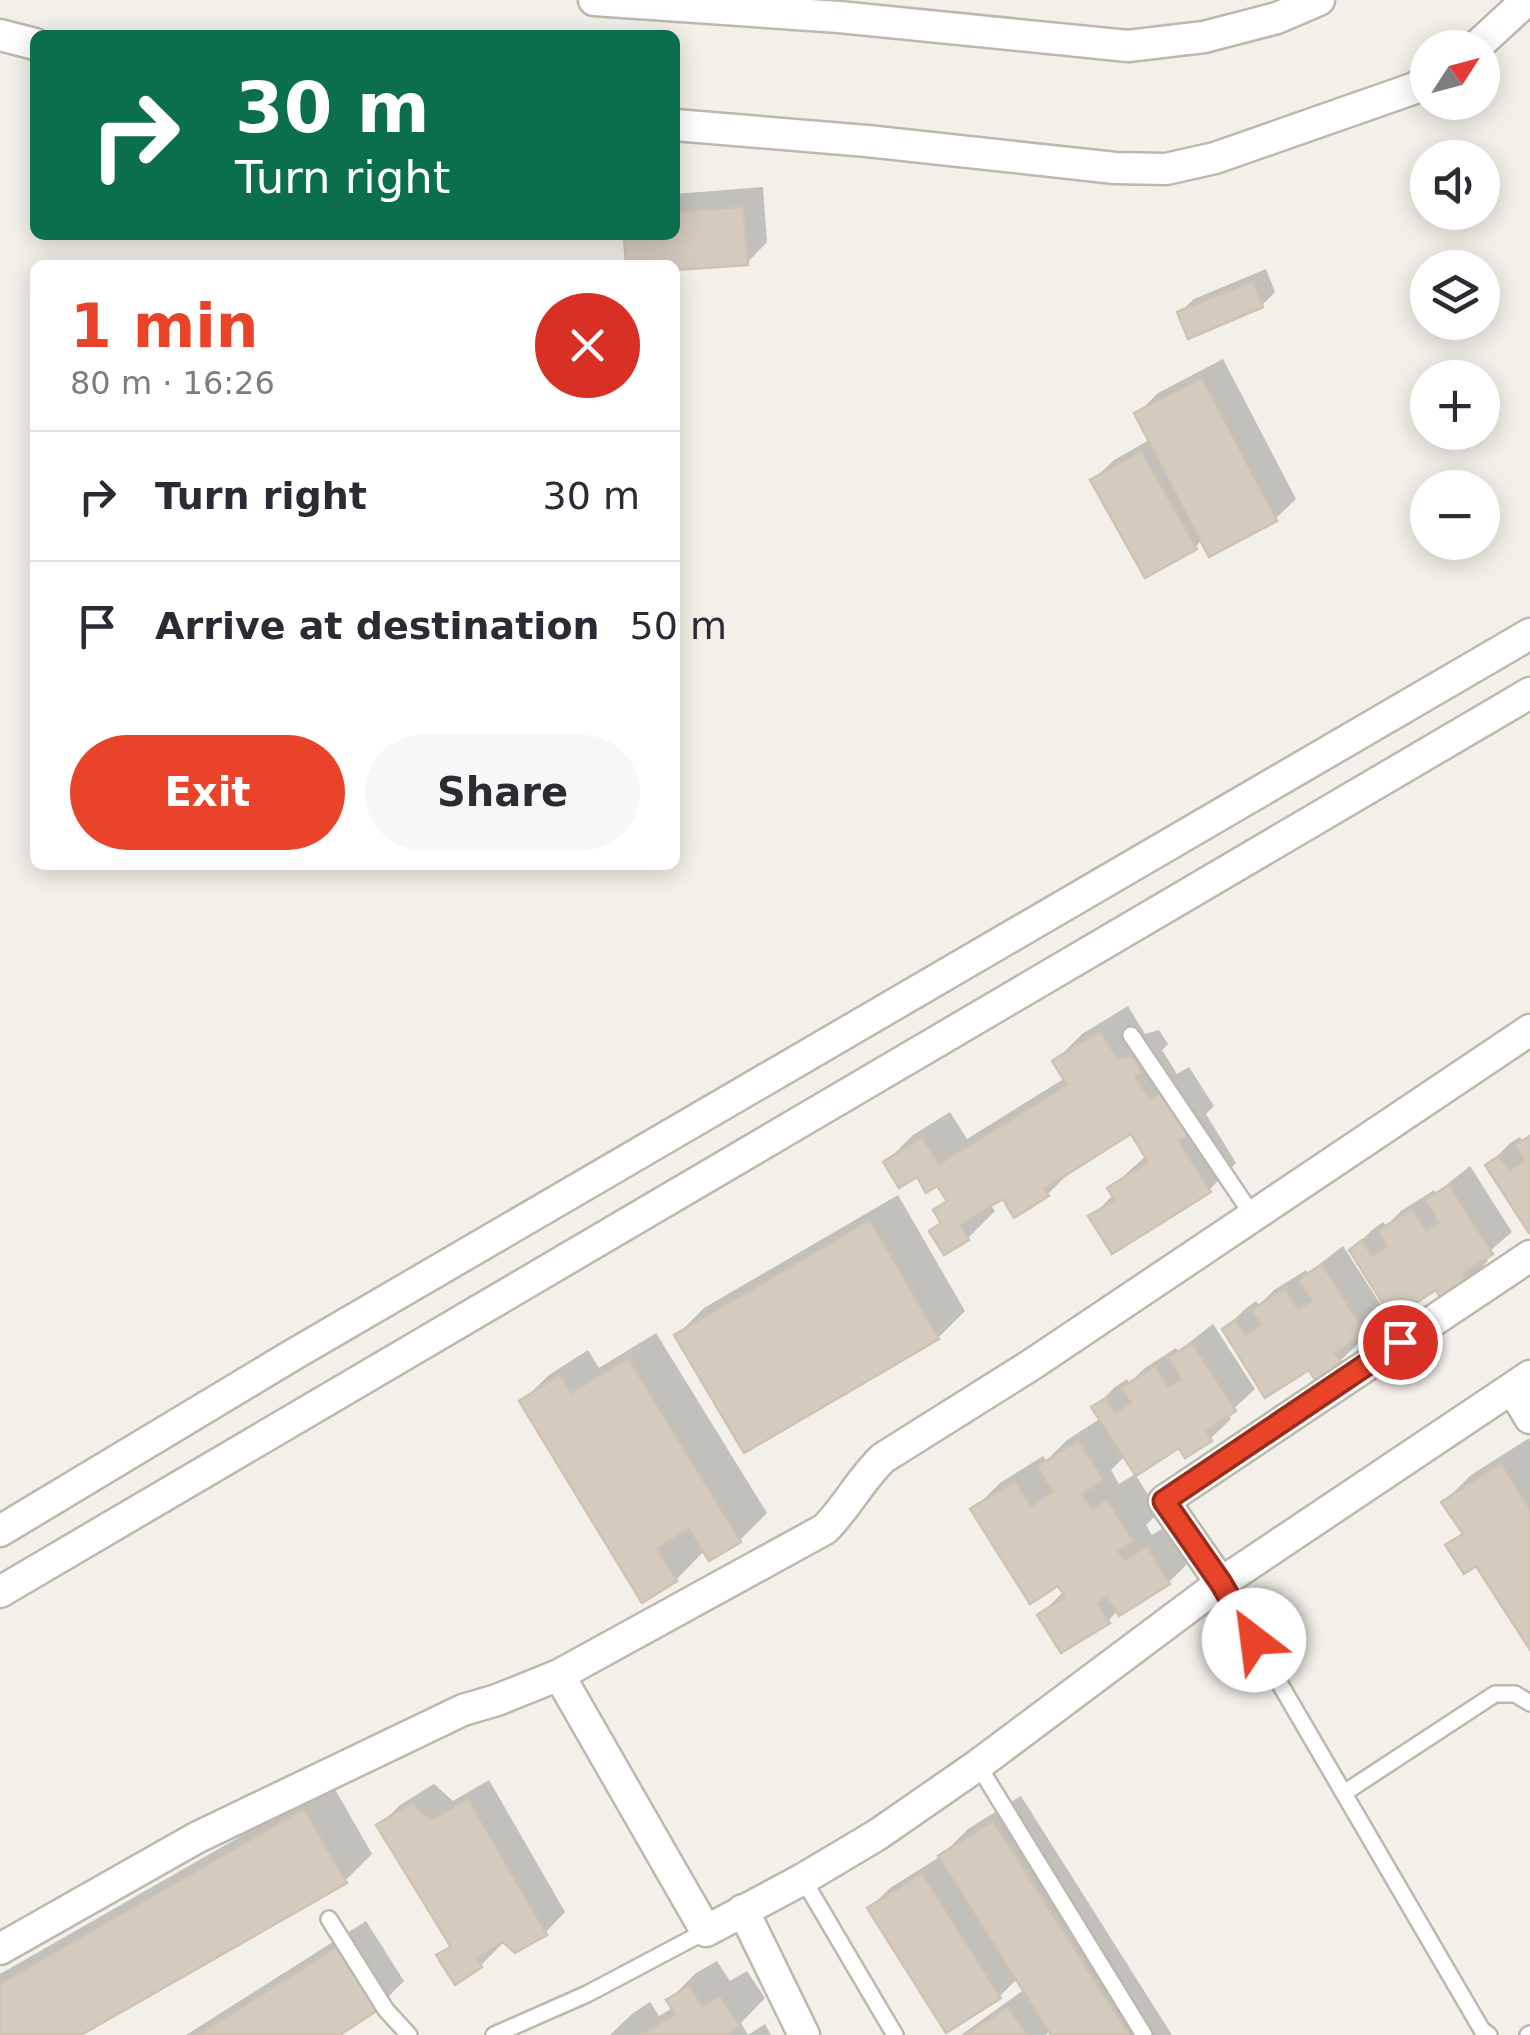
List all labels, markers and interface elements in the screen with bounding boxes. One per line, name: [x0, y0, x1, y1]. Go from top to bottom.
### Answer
north arrow: [1410, 30, 1500, 120]
map controls: [1410, 30, 1500, 560]
text: 30 m: [235, 67, 430, 149]
icon: right: [70, 70, 200, 200]
button: sound: [1410, 140, 1500, 230]
text: Turn right: [235, 151, 450, 204]
button: layers: [1410, 250, 1500, 340]
text: 1 min: [70, 291, 258, 361]
button: close: [535, 293, 640, 398]
button: +: [1410, 360, 1500, 450]
text: 80 m · 16:26: [70, 364, 275, 402]
icon: right: [70, 469, 125, 524]
button: −: [1410, 470, 1500, 560]
text: Turn right: [155, 474, 367, 518]
text: 30 m: [543, 474, 640, 518]
icon: arrive: [70, 599, 125, 654]
text: Arrive at destination: [155, 604, 600, 648]
text: 50 m: [630, 604, 727, 648]
button: Exit: [70, 735, 345, 850]
button: Share: [365, 735, 640, 850]
pin: [1358, 1300, 1443, 1385]
icon: arrive: [1373, 1315, 1428, 1370]
position arrow: [1202, 1588, 1306, 1692]

